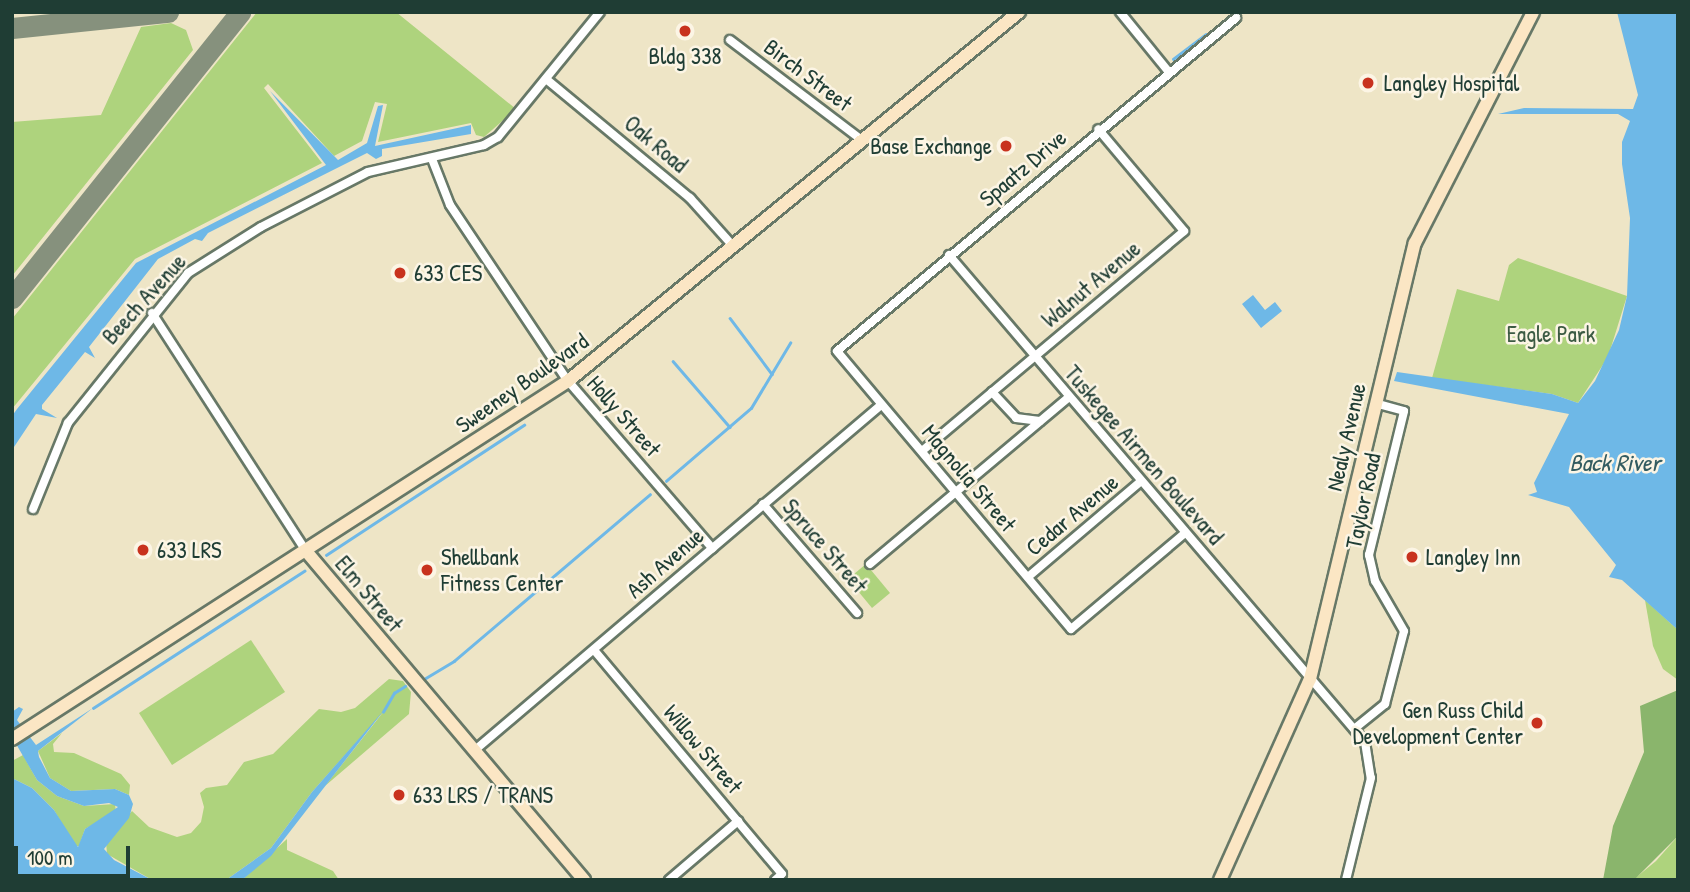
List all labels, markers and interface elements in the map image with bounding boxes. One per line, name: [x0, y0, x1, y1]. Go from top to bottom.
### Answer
marker: Bldg 338: [677, 23, 693, 39]
street label: Birch Street: [759, 33, 857, 117]
place label: Bldg 338: [649, 42, 721, 70]
place label: Langley Hospital: [1384, 69, 1519, 97]
marker: Langley Hospital: [1358, 73, 1378, 93]
street label: Oak Road: [619, 110, 693, 178]
street label: Spaatz Drive: [974, 124, 1072, 212]
place label: Base Exchange: [870, 132, 992, 160]
marker: Base Exchange: [998, 138, 1014, 154]
street label: Walnut Avenue: [1036, 235, 1146, 333]
street label: Beech Avenue: [96, 248, 192, 350]
place label: 633 CES: [414, 259, 482, 287]
marker: 633 CES: [392, 265, 408, 281]
park label: Eagle Park: [1507, 320, 1595, 348]
street label: Sweeney Boulevard: [450, 327, 594, 439]
street label: Tuskegee Airmen Boulevard: [1059, 360, 1229, 550]
street label: Holly Street: [581, 370, 667, 462]
street label: Nealy Avenue: [1320, 380, 1372, 494]
street label: Magnolia Street: [916, 419, 1022, 537]
water label: Back River: [1569, 449, 1661, 477]
street label: Taylor Road: [1339, 451, 1387, 551]
street label: Cedar Avenue: [1020, 468, 1124, 562]
street label: Spruce Street: [777, 493, 873, 599]
street label: Ash Avenue: [621, 522, 709, 604]
place label: 633 LRS: [157, 536, 222, 564]
marker: 633 LRS: [135, 542, 151, 558]
place label: Shellbank Fitness Center: [441, 543, 563, 597]
place label: Langley Inn: [1426, 543, 1521, 571]
marker: Langley Inn: [1404, 549, 1420, 565]
street label: Elm Street: [329, 550, 409, 638]
marker: Shellbank Fitness Center: [419, 562, 435, 578]
place label: Gen Russ Child Development Center: [1353, 696, 1523, 750]
street label: Willow Street: [658, 699, 748, 799]
marker: Gen Russ Child Development Center: [1529, 715, 1545, 731]
place label: 633 LRS / TRANS: [413, 781, 553, 809]
marker: 633 LRS / TRANS: [391, 787, 407, 803]
scale bar: [18, 832, 133, 876]
text: 100 m: [27, 843, 73, 872]

